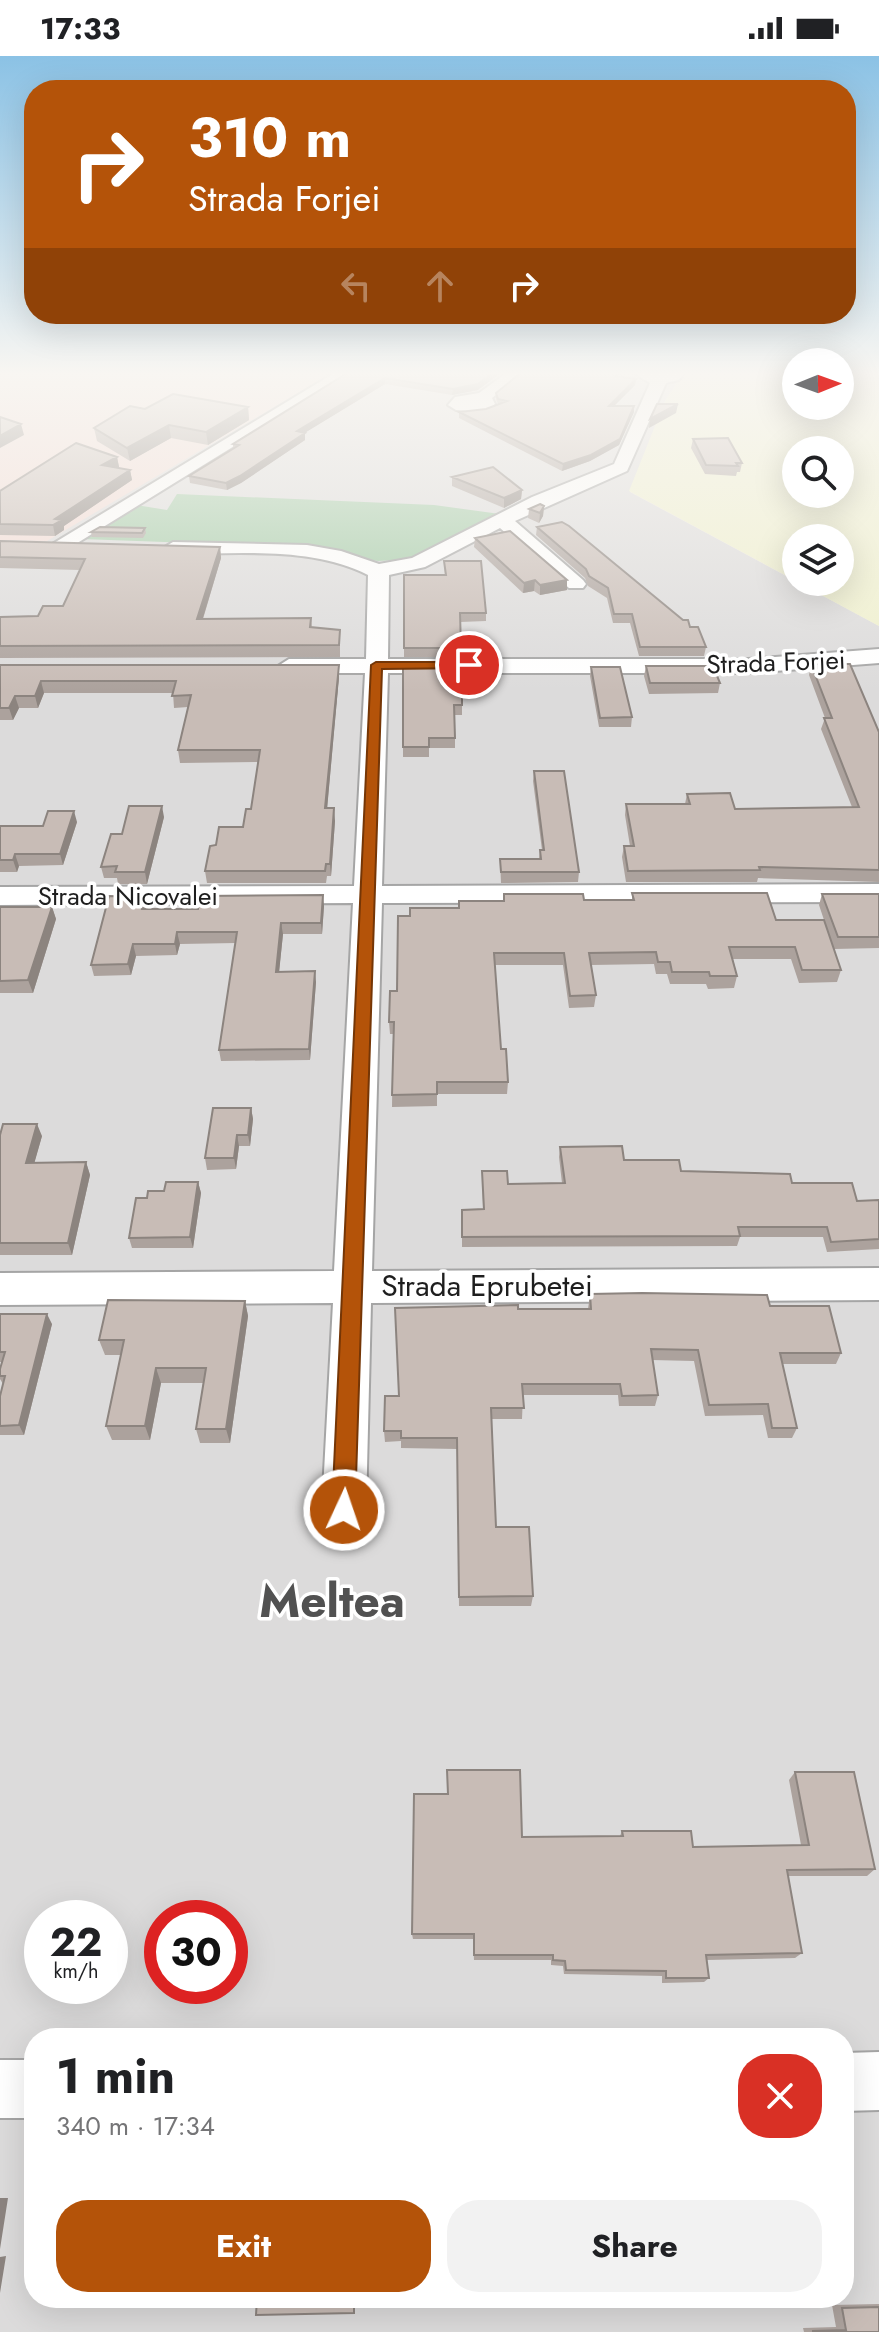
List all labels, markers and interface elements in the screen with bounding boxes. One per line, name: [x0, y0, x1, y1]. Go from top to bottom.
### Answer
text: 17:33: [40, 7, 120, 50]
text: 310 m: [188, 97, 351, 178]
icon: right: [56, 112, 160, 216]
text: Strada Forjei: [188, 172, 381, 224]
icon: left: [334, 264, 378, 308]
icon: ahead: [418, 264, 462, 308]
icon: right: [502, 264, 546, 308]
north arrow: [782, 348, 854, 420]
map controls: [782, 348, 854, 596]
button: search: [782, 436, 854, 508]
button: layers: [782, 524, 854, 596]
pin: [435, 631, 503, 699]
street label: Strada Forjei: [706, 641, 846, 683]
icon: arrive: [447, 643, 491, 687]
street label: Strada Nicovalei: [38, 877, 218, 915]
street label: Strada Eprubetei: [381, 1264, 593, 1307]
position arrow: [302, 1468, 386, 1552]
district label: Meltea: [259, 1568, 405, 1634]
speed limit sign: 30: [144, 1900, 248, 2004]
text: 22: [50, 1913, 102, 1971]
text: km/h: [53, 1957, 99, 1986]
text: 1 min: [56, 2042, 175, 2111]
button: close: [738, 2054, 822, 2138]
text: 340 m · 17:34: [56, 2107, 215, 2145]
button: Exit: [56, 2200, 431, 2292]
button: Share: [447, 2200, 822, 2292]

